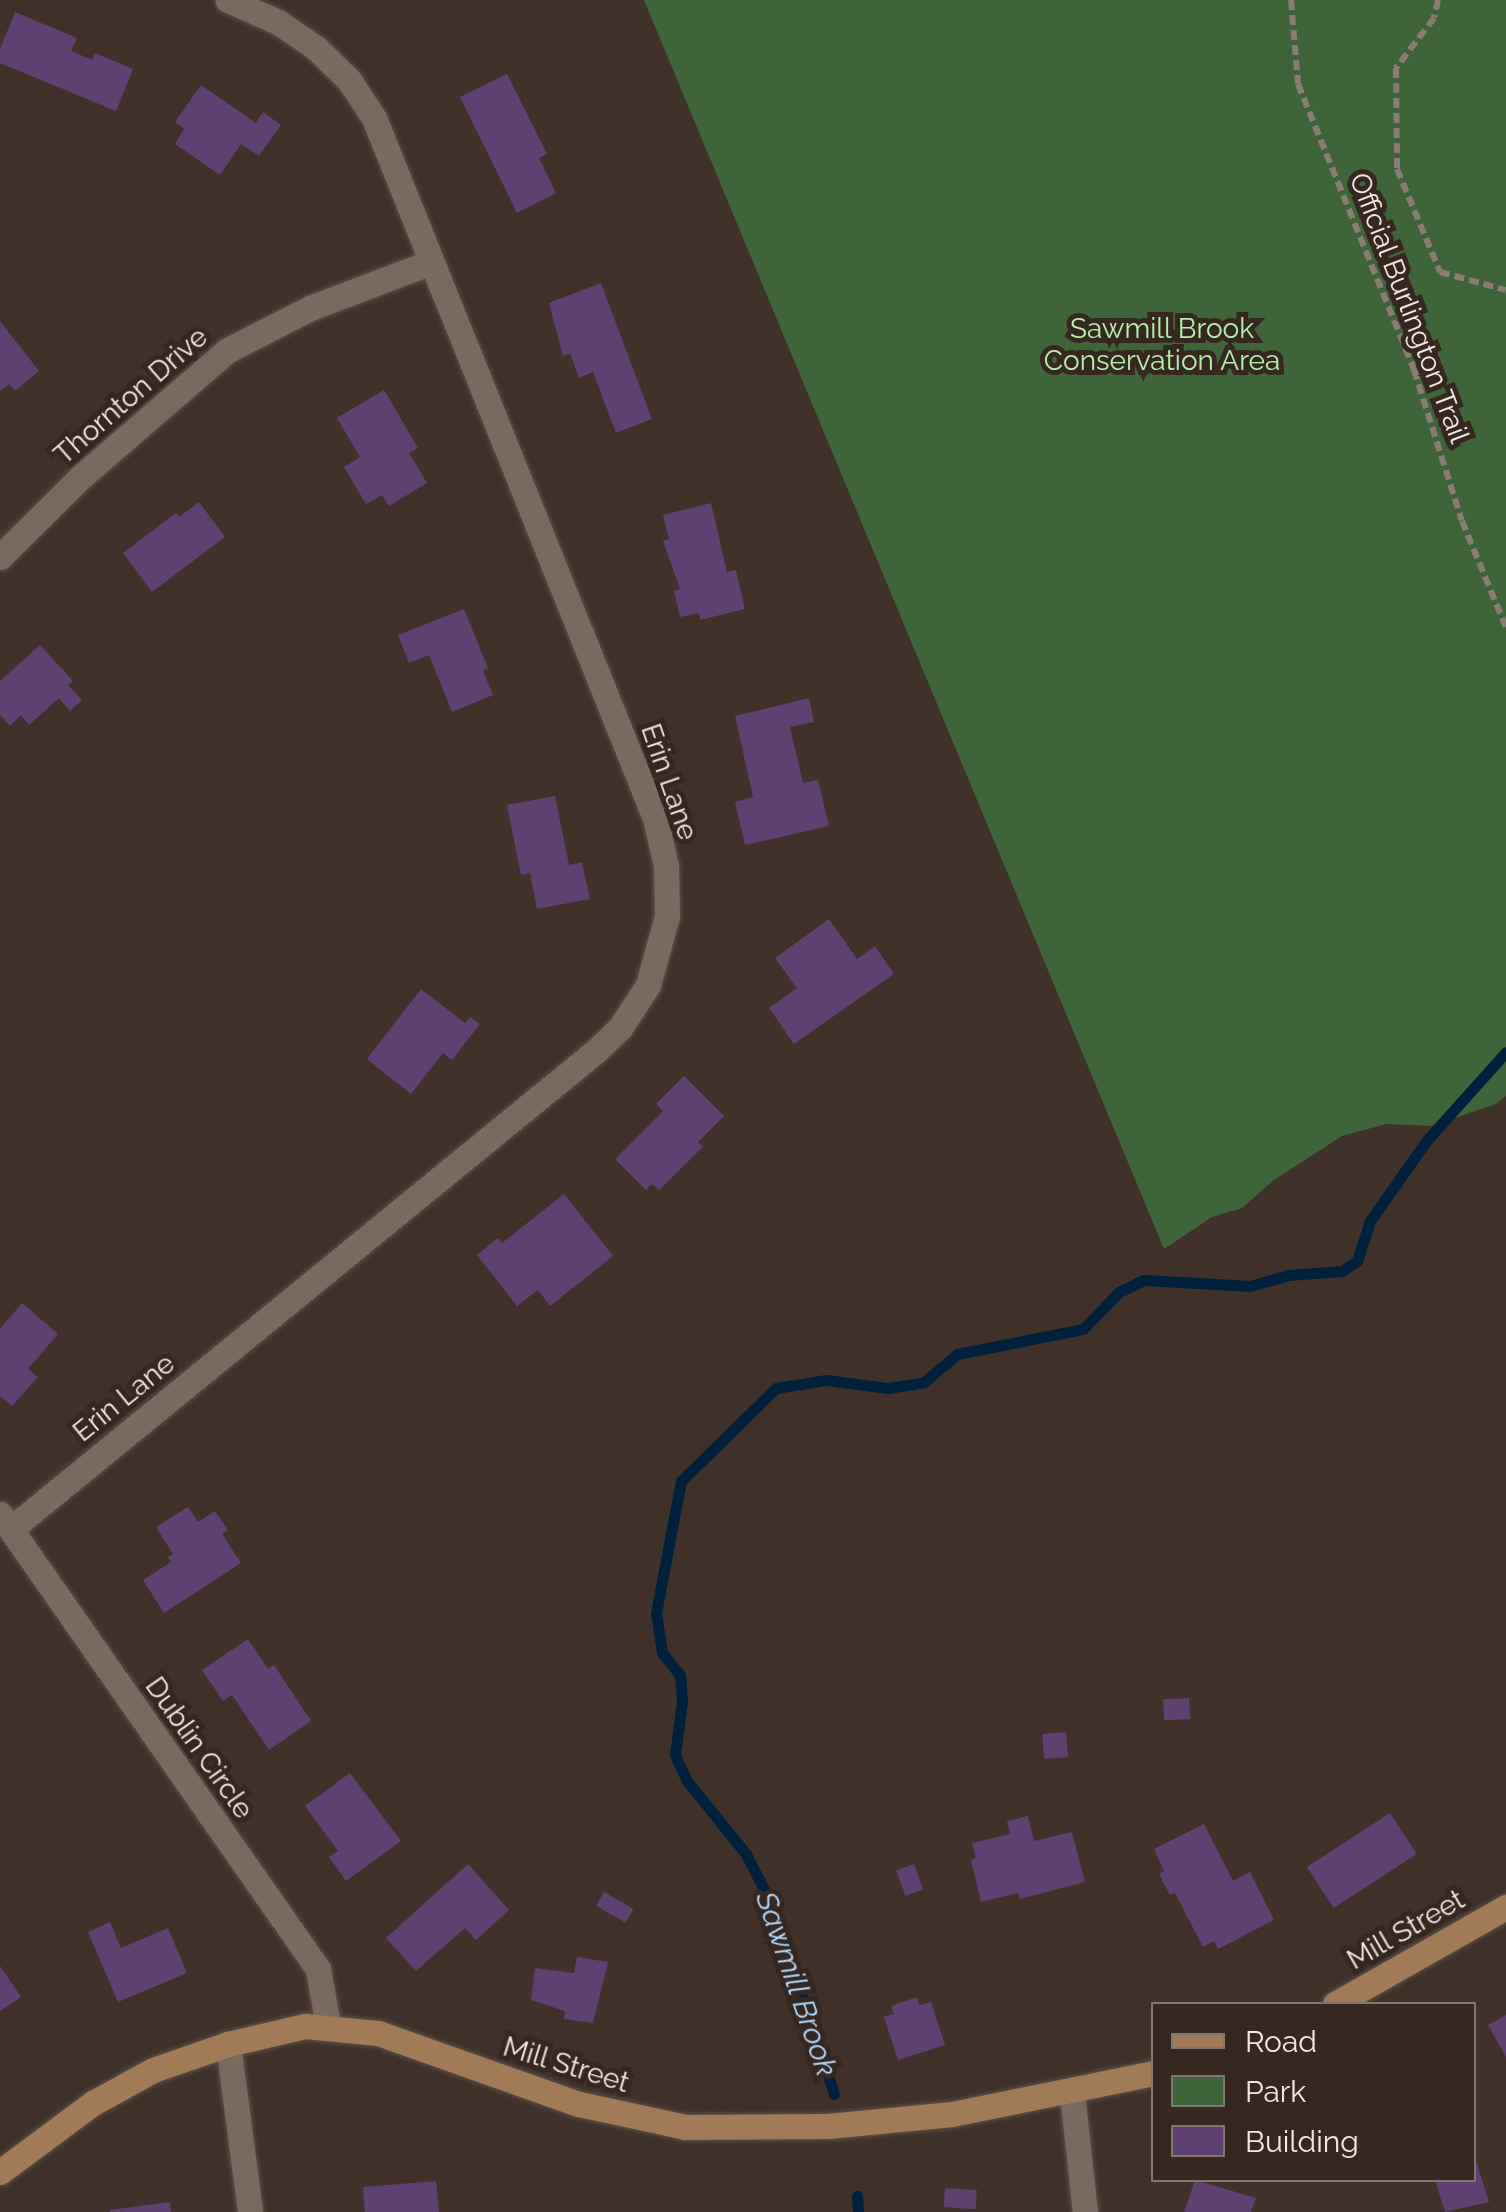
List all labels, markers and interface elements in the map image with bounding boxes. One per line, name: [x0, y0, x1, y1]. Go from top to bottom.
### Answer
street label: Official Burlington Trail: [1342, 167, 1476, 449]
park label: Sawmill Brook Conservation Area: [1043, 312, 1281, 378]
street label: Thornton Drive: [47, 320, 215, 472]
street label: Erin Lane: [633, 719, 705, 845]
street label: Erin Lane: [67, 1347, 181, 1449]
street label: Dublin Circle: [138, 1671, 260, 1825]
street label: Mill Street: [1341, 1883, 1471, 1977]
water label: Sawmill Brook: [747, 1887, 845, 2081]
legend: [1151, 2002, 1476, 2182]
text: Road: [1245, 2024, 1317, 2059]
street label: Mill Street: [499, 2030, 633, 2100]
text: Park: [1245, 2074, 1306, 2109]
text: Building: [1245, 2124, 1359, 2159]

